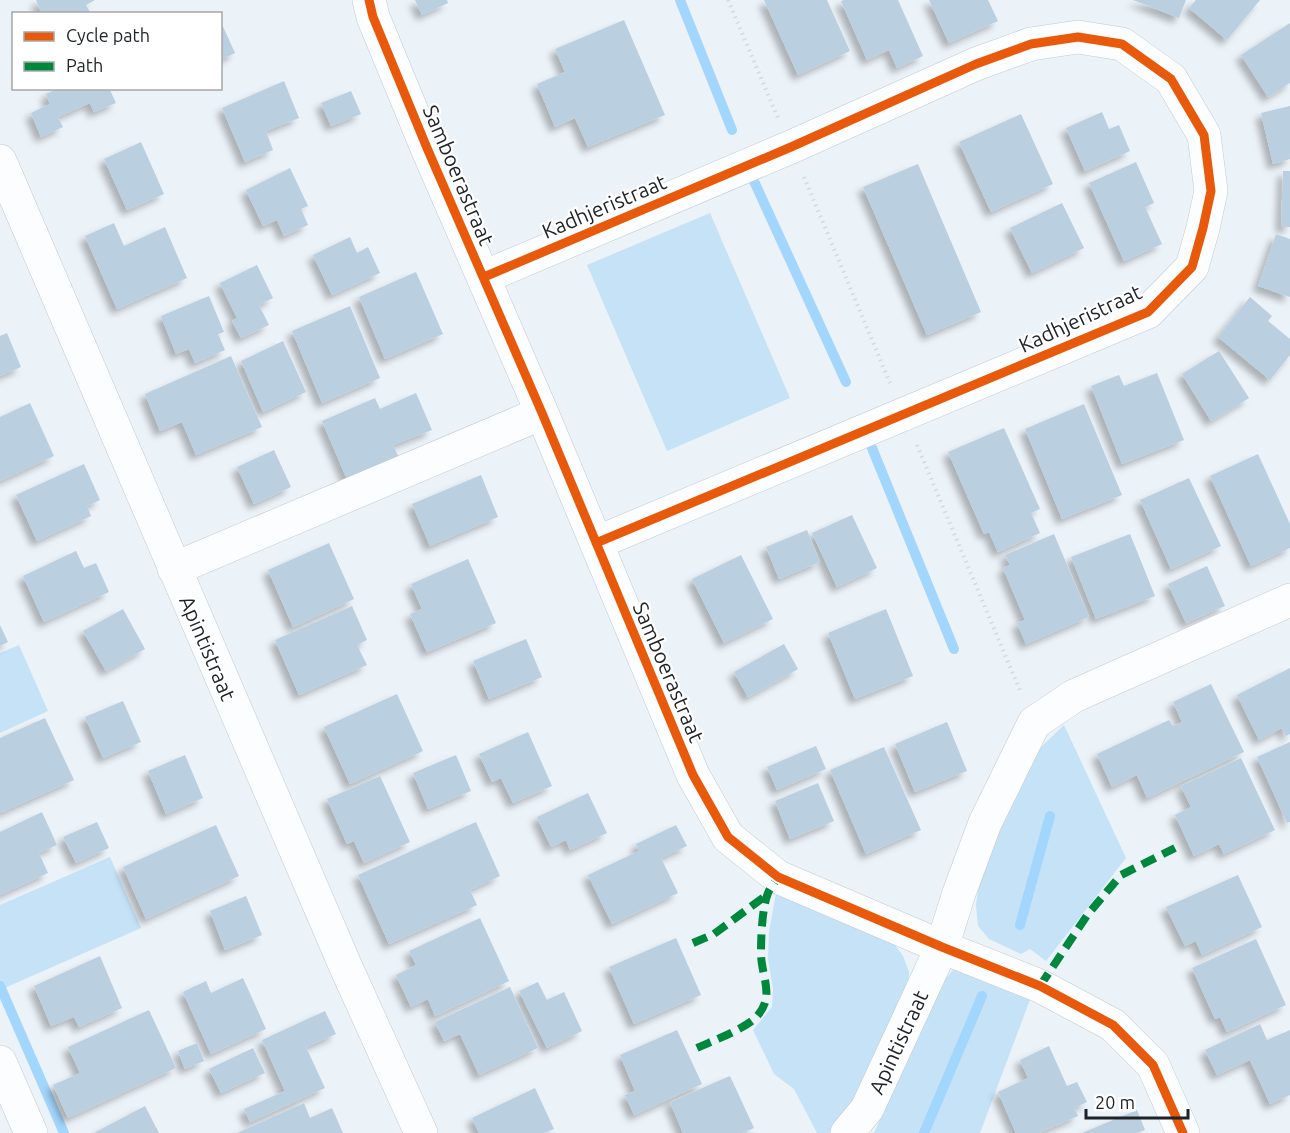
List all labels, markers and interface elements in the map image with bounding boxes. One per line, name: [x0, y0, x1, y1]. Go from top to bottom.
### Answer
legend: [12, 12, 222, 90]
text: Cycle path: [66, 25, 150, 45]
text: Path: [66, 55, 103, 75]
street label: Samboerastraat: [419, 101, 499, 249]
street label: Kadhjeristraat: [538, 169, 670, 243]
street label: Kadhjeristraat: [1015, 279, 1145, 357]
street label: Apintistraat: [175, 592, 241, 704]
street label: Samboerastraat: [629, 598, 709, 746]
street label: Apintistraat: [864, 986, 932, 1098]
scale bar: [1086, 1082, 1188, 1120]
text: 20 m: [1095, 1092, 1135, 1112]

